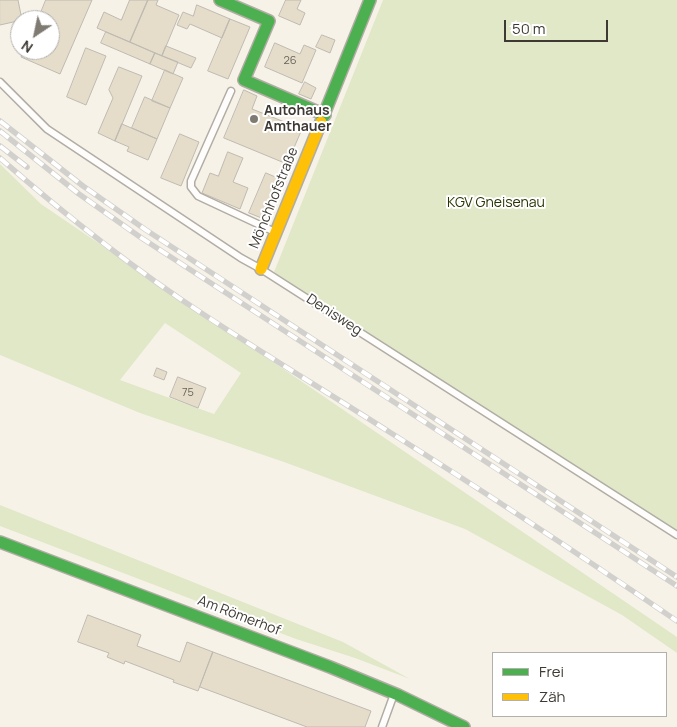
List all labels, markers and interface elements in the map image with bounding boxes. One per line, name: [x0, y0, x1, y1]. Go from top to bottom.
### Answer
north arrow: [10, 10, 60, 60]
scale bar: [507, 10, 611, 42]
text: 50 m: [512, 18, 546, 39]
text: N: [17, 36, 36, 58]
house number: 26: [283, 54, 297, 68]
place label: Autohaus Amthauer: [264, 103, 332, 136]
marker: Autohaus Amthauer: [248, 113, 260, 125]
street label: Mönchhofstraße: [246, 145, 302, 251]
park label: KGV Gneisenau: [447, 195, 545, 211]
street label: Denisweg: [303, 291, 365, 339]
house number: 75: [182, 386, 194, 400]
street label: Am Römerhof: [195, 593, 283, 639]
legend: [492, 652, 667, 717]
text: Frei: [539, 661, 564, 682]
text: Zäh: [539, 686, 565, 707]

